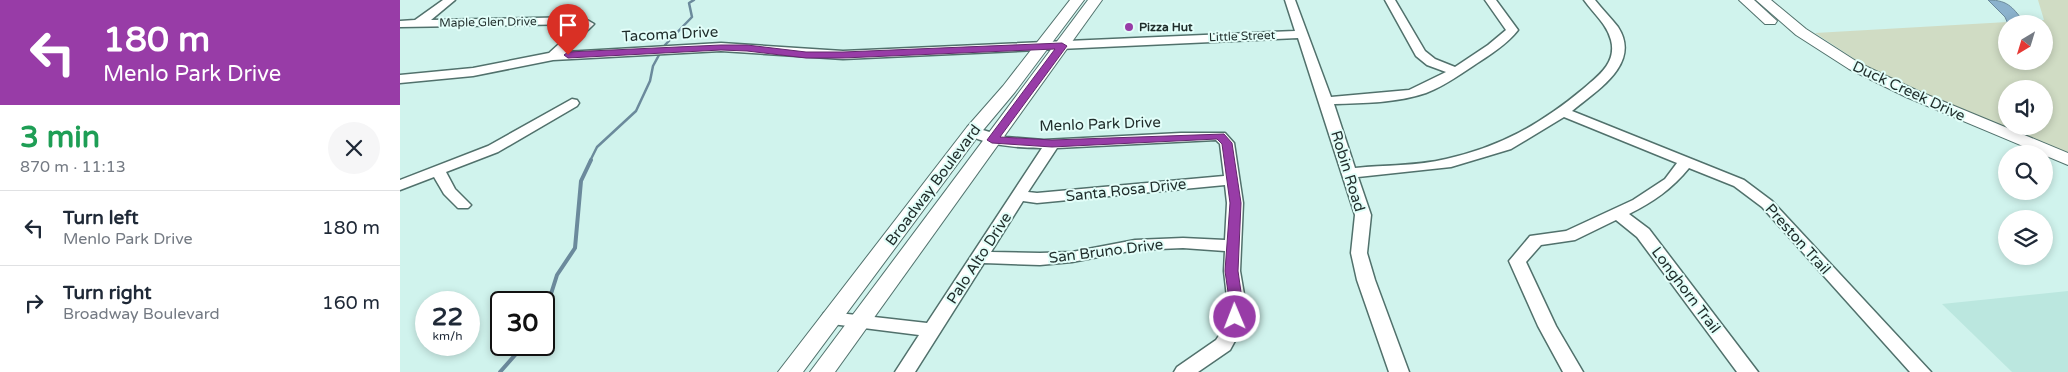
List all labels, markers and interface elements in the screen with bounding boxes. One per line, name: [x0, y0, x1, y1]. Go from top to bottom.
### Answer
pin: [547, 4, 589, 55]
icon: arrive: [554, 11, 582, 39]
street label: Maple Glen Drive: [439, 14, 537, 30]
north arrow: [1998, 15, 2052, 70]
map controls: [1998, 15, 2053, 265]
text: 180 m: [103, 19, 210, 61]
icon: left: [20, 20, 85, 85]
place label: Pizza Hut: [1139, 20, 1193, 34]
marker: Pizza Hut: [1123, 21, 1135, 33]
street label: Tacoma Drive: [621, 22, 719, 46]
street label: Little Street: [1209, 28, 1276, 44]
street label: Duck Creek Drive: [1850, 57, 1968, 125]
text: Menlo Park Drive: [103, 61, 281, 87]
button: sound: [1998, 80, 2053, 135]
street label: Menlo Park Drive: [1039, 113, 1161, 135]
text: 3 min: [20, 119, 100, 156]
street label: Broadway Boulevard: [882, 121, 984, 249]
button: close: [328, 122, 380, 174]
street label: Robin Road: [1327, 128, 1369, 214]
button: search: [1998, 145, 2053, 200]
text: 870 m · 11:13: [20, 157, 126, 177]
street label: Santa Rosa Drive: [1065, 175, 1187, 205]
street label: Preston Trail: [1762, 200, 1834, 278]
text: Turn left: [63, 207, 139, 229]
street label: Palo Alto Drive: [943, 209, 1015, 307]
button: layers: [1998, 210, 2053, 265]
icon: left: [20, 214, 48, 242]
text: 180 m: [322, 217, 380, 239]
text: Menlo Park Drive: [63, 229, 193, 249]
street label: San Bruno Drive: [1048, 235, 1164, 267]
street label: Longhorn Trail: [1648, 243, 1724, 337]
text: Turn right: [63, 282, 151, 304]
icon: right: [20, 289, 48, 317]
position arrow: [1208, 290, 1260, 342]
speed limit sign: 30: [490, 291, 555, 356]
text: 160 m: [322, 292, 380, 314]
text: 22: [432, 302, 463, 332]
text: Broadway Boulevard: [63, 304, 220, 324]
text: km/h: [432, 329, 463, 343]

